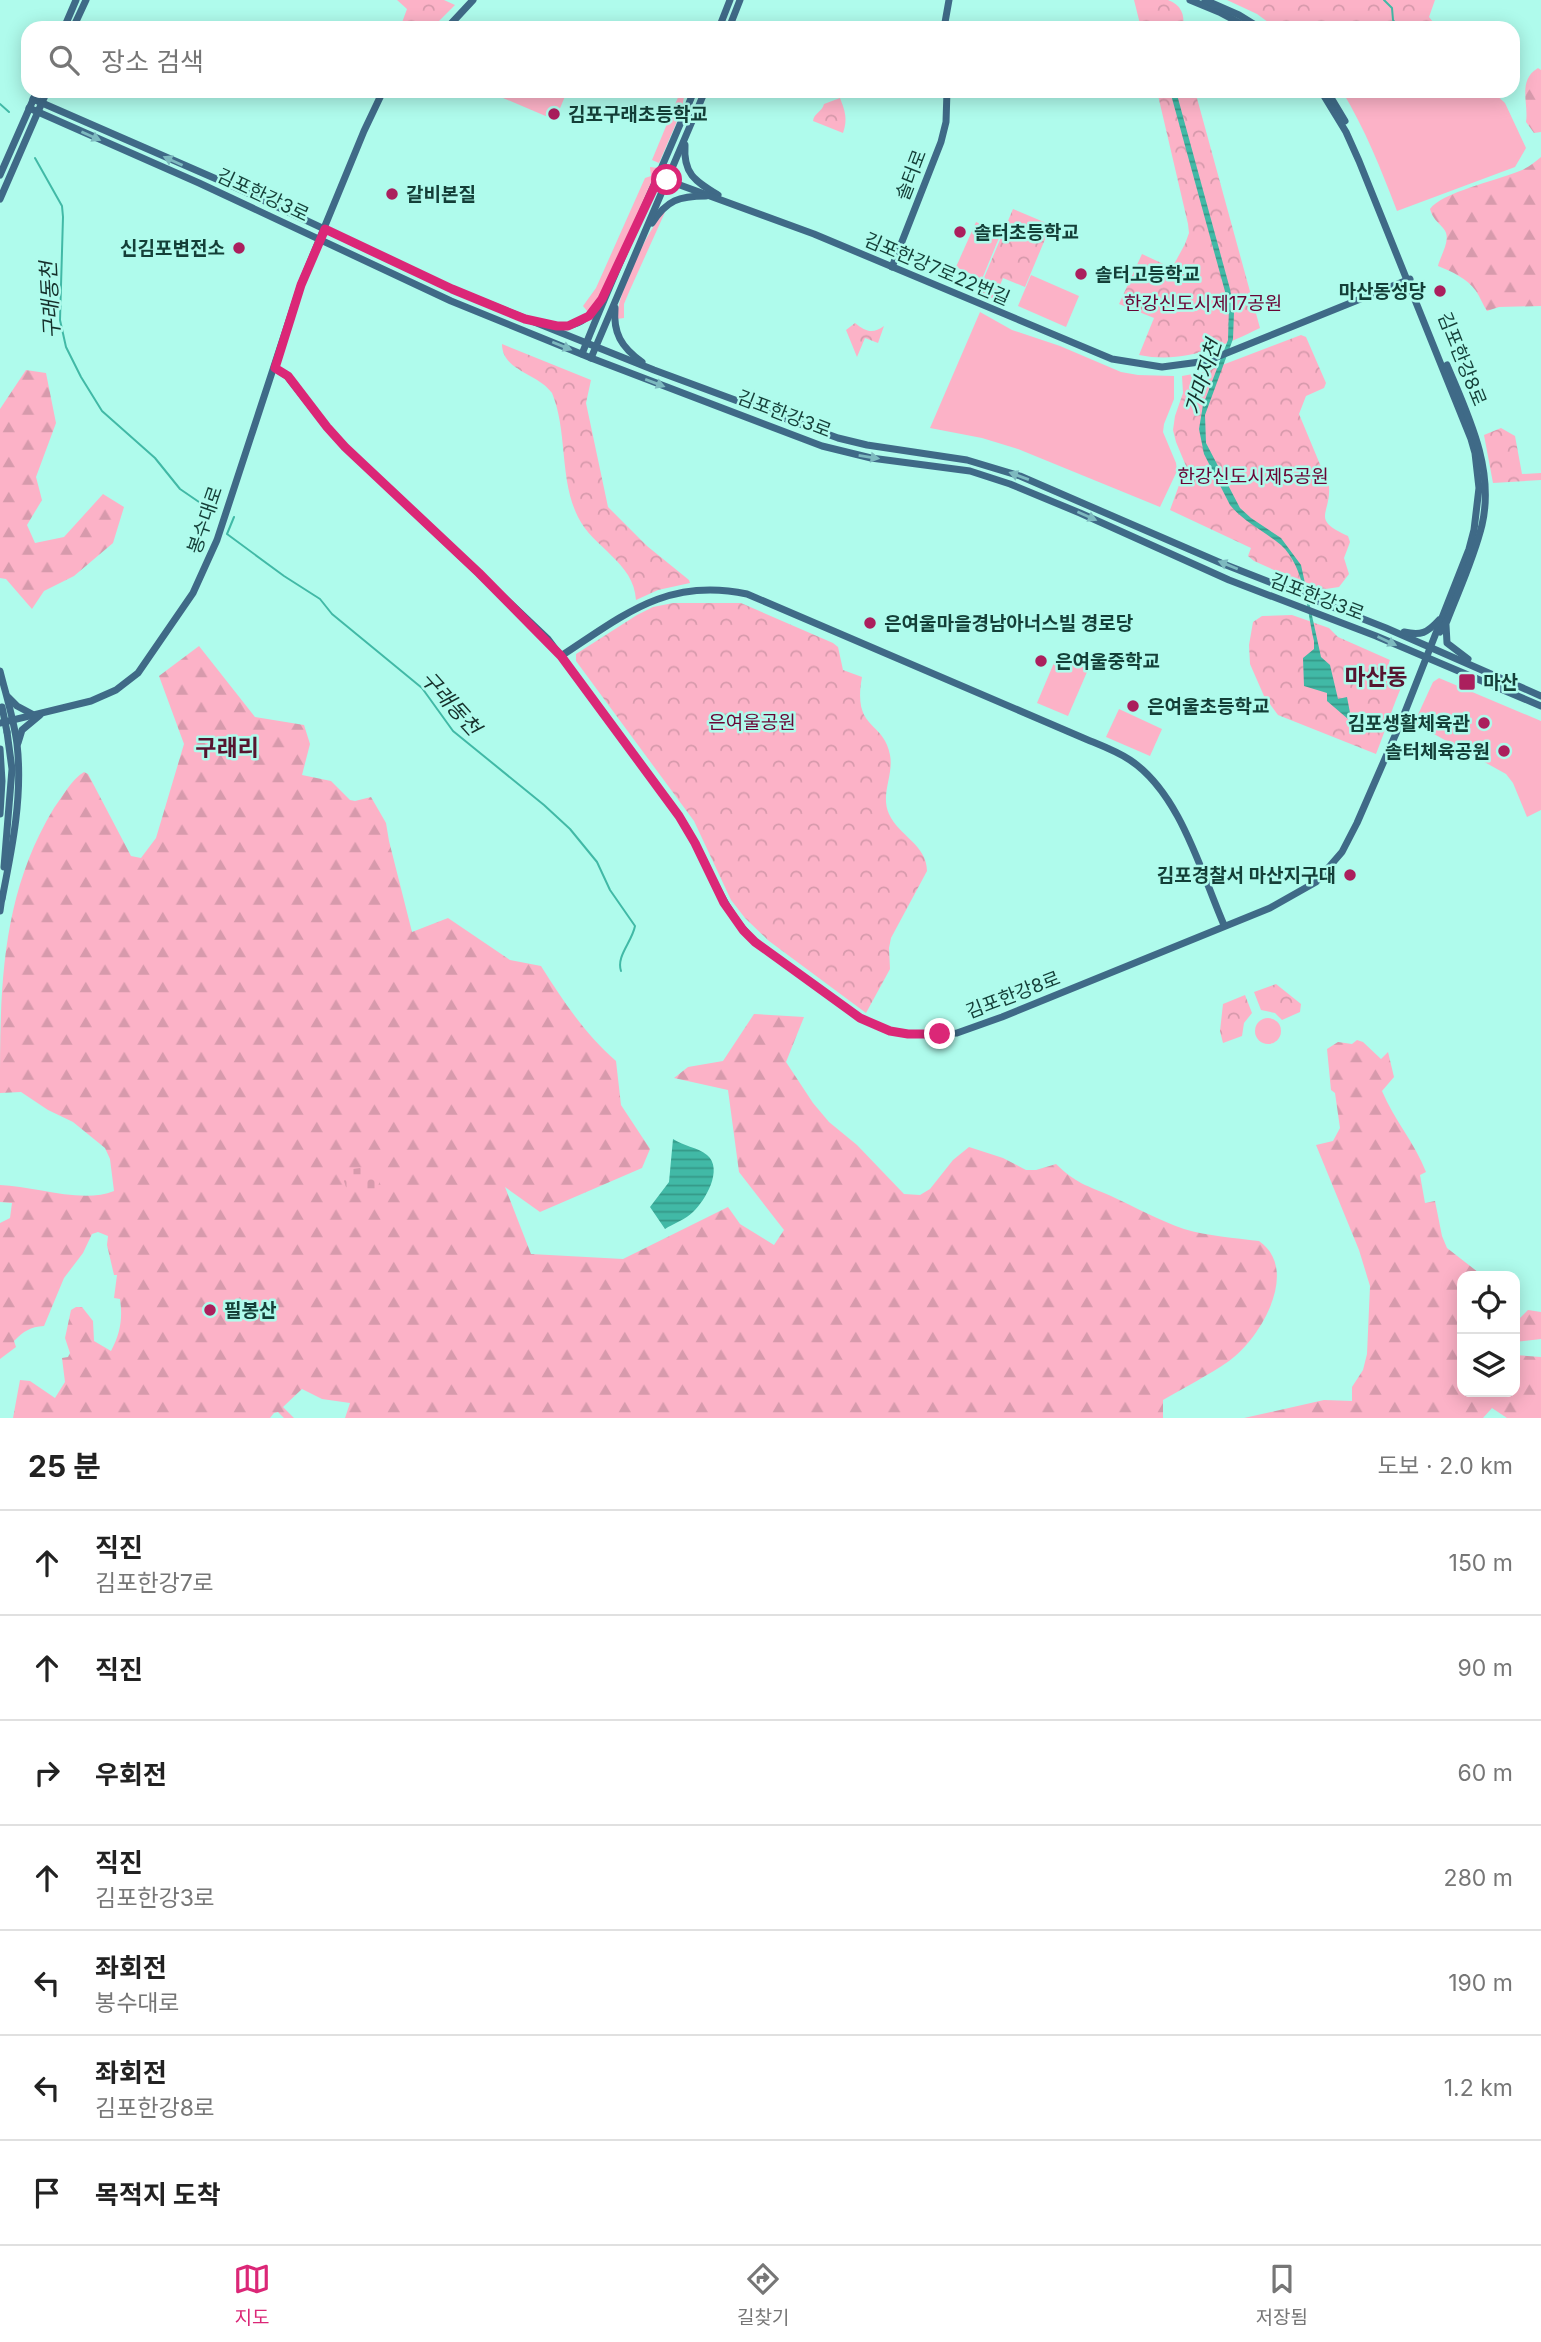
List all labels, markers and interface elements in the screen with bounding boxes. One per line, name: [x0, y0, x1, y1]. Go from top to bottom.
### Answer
search box: [21, 21, 1520, 98]
icon: search: [45, 41, 83, 79]
text: 장소 검색: [101, 46, 204, 77]
place label: 김포구래초등학교: [568, 103, 708, 126]
marker: 김포구래초등학교: [546, 106, 562, 122]
one-way arrow: [81, 131, 102, 142]
street label: 솔터로: [891, 146, 931, 204]
one-way arrow: [162, 155, 183, 166]
street label: 김포한강3로: [213, 164, 313, 226]
route start: [651, 164, 682, 195]
place label: 갈비본질: [406, 183, 476, 206]
marker: 갈비본질: [384, 186, 400, 202]
place label: 솔터초등학교: [974, 221, 1079, 244]
marker: 솔터초등학교: [952, 224, 968, 240]
street label: 김포한강7로22번길: [861, 228, 1013, 310]
place label: 신김포변전소: [120, 237, 225, 260]
marker: 신김포변전소: [231, 240, 247, 256]
water label: 구래동천: [35, 258, 65, 339]
place label: 솔터고등학교: [1095, 263, 1200, 286]
marker: 솔터고등학교: [1073, 266, 1089, 282]
place label: 마산동성당: [1339, 280, 1427, 303]
marker: 마산동성당: [1432, 283, 1448, 299]
park label: 한강신도시제17공원: [1124, 292, 1282, 315]
street label: 김포한강8로: [1433, 309, 1491, 409]
water label: 가마지천: [1180, 334, 1227, 418]
one-way arrow: [552, 341, 573, 352]
one-way arrow: [644, 377, 665, 388]
street label: 김포한강3로: [734, 385, 834, 443]
one-way arrow: [858, 452, 880, 463]
park label: 한강신도시제5공원: [1177, 465, 1329, 488]
one-way arrow: [1009, 470, 1030, 481]
street label: 봉수대로: [183, 483, 227, 557]
one-way arrow: [1077, 510, 1097, 522]
one-way arrow: [1218, 560, 1239, 571]
street label: 김포한강3로: [1267, 568, 1367, 626]
place label: 은여울마을경남아너스빌 경로당: [884, 612, 1134, 635]
marker: 은여울마을경남아너스빌 경로당: [862, 615, 878, 631]
one-way arrow: [1377, 635, 1397, 647]
place label: 은여울중학교: [1055, 650, 1160, 673]
marker: 은여울중학교: [1033, 653, 1049, 669]
district label: 마산동: [1344, 663, 1408, 691]
water label: 구래동천: [416, 666, 488, 742]
place label: 마산: [1483, 671, 1518, 694]
marker: 마산: [1457, 672, 1477, 692]
place label: 은여울초등학교: [1147, 695, 1269, 718]
marker: 은여울초등학교: [1125, 698, 1141, 714]
park label: 은여울공원: [708, 711, 796, 734]
place label: 김포생활체육관: [1348, 712, 1471, 735]
marker: 김포생활체육관: [1476, 715, 1492, 731]
district label: 구래리: [195, 734, 259, 762]
place label: 솔터체육공원: [1385, 740, 1490, 763]
marker: 솔터체육공원: [1496, 743, 1512, 759]
place label: 김포경찰서 마산지구대: [1157, 864, 1336, 887]
marker: 김포경찰서 마산지구대: [1342, 867, 1358, 883]
street label: 김포한강8로: [963, 966, 1063, 1024]
route end: [924, 1018, 955, 1049]
map controls: [1457, 1271, 1520, 1397]
button: locate: [1457, 1271, 1520, 1334]
place label: 필봉산: [224, 1299, 277, 1322]
marker: 필봉산: [202, 1302, 218, 1318]
button: layers: [1457, 1334, 1520, 1397]
text: 25 분: [28, 1448, 101, 1484]
text: 도보 · 2.0 km: [1377, 1452, 1513, 1480]
text: 직진: [95, 1532, 143, 1563]
icon: ahead: [28, 1544, 66, 1582]
text: 150 m: [1449, 1549, 1513, 1577]
text: 김포한강7로: [95, 1569, 214, 1597]
icon: ahead: [28, 1649, 66, 1687]
text: 직진: [95, 1654, 143, 1685]
text: 90 m: [1458, 1654, 1513, 1682]
icon: right: [28, 1754, 66, 1792]
text: 우회전: [95, 1759, 167, 1790]
text: 60 m: [1458, 1759, 1513, 1787]
text: 직진: [95, 1847, 143, 1878]
icon: ahead: [28, 1859, 66, 1897]
text: 280 m: [1444, 1864, 1513, 1892]
text: 김포한강3로: [95, 1884, 215, 1912]
text: 좌회전: [95, 1952, 167, 1983]
icon: left: [28, 1964, 66, 2002]
text: 190 m: [1448, 1969, 1513, 1997]
text: 봉수대로: [95, 1989, 180, 2017]
text: 좌회전: [95, 2057, 167, 2088]
icon: left: [28, 2069, 66, 2107]
text: 1.2 km: [1444, 2074, 1513, 2102]
text: 김포한강8로: [95, 2094, 215, 2122]
icon: arrive: [28, 2174, 66, 2212]
text: 목적지 도착: [95, 2179, 221, 2210]
tab: 지도: [233, 2260, 271, 2329]
tab: 길찾기: [737, 2260, 790, 2329]
tab: 저장됨: [1256, 2260, 1308, 2329]

